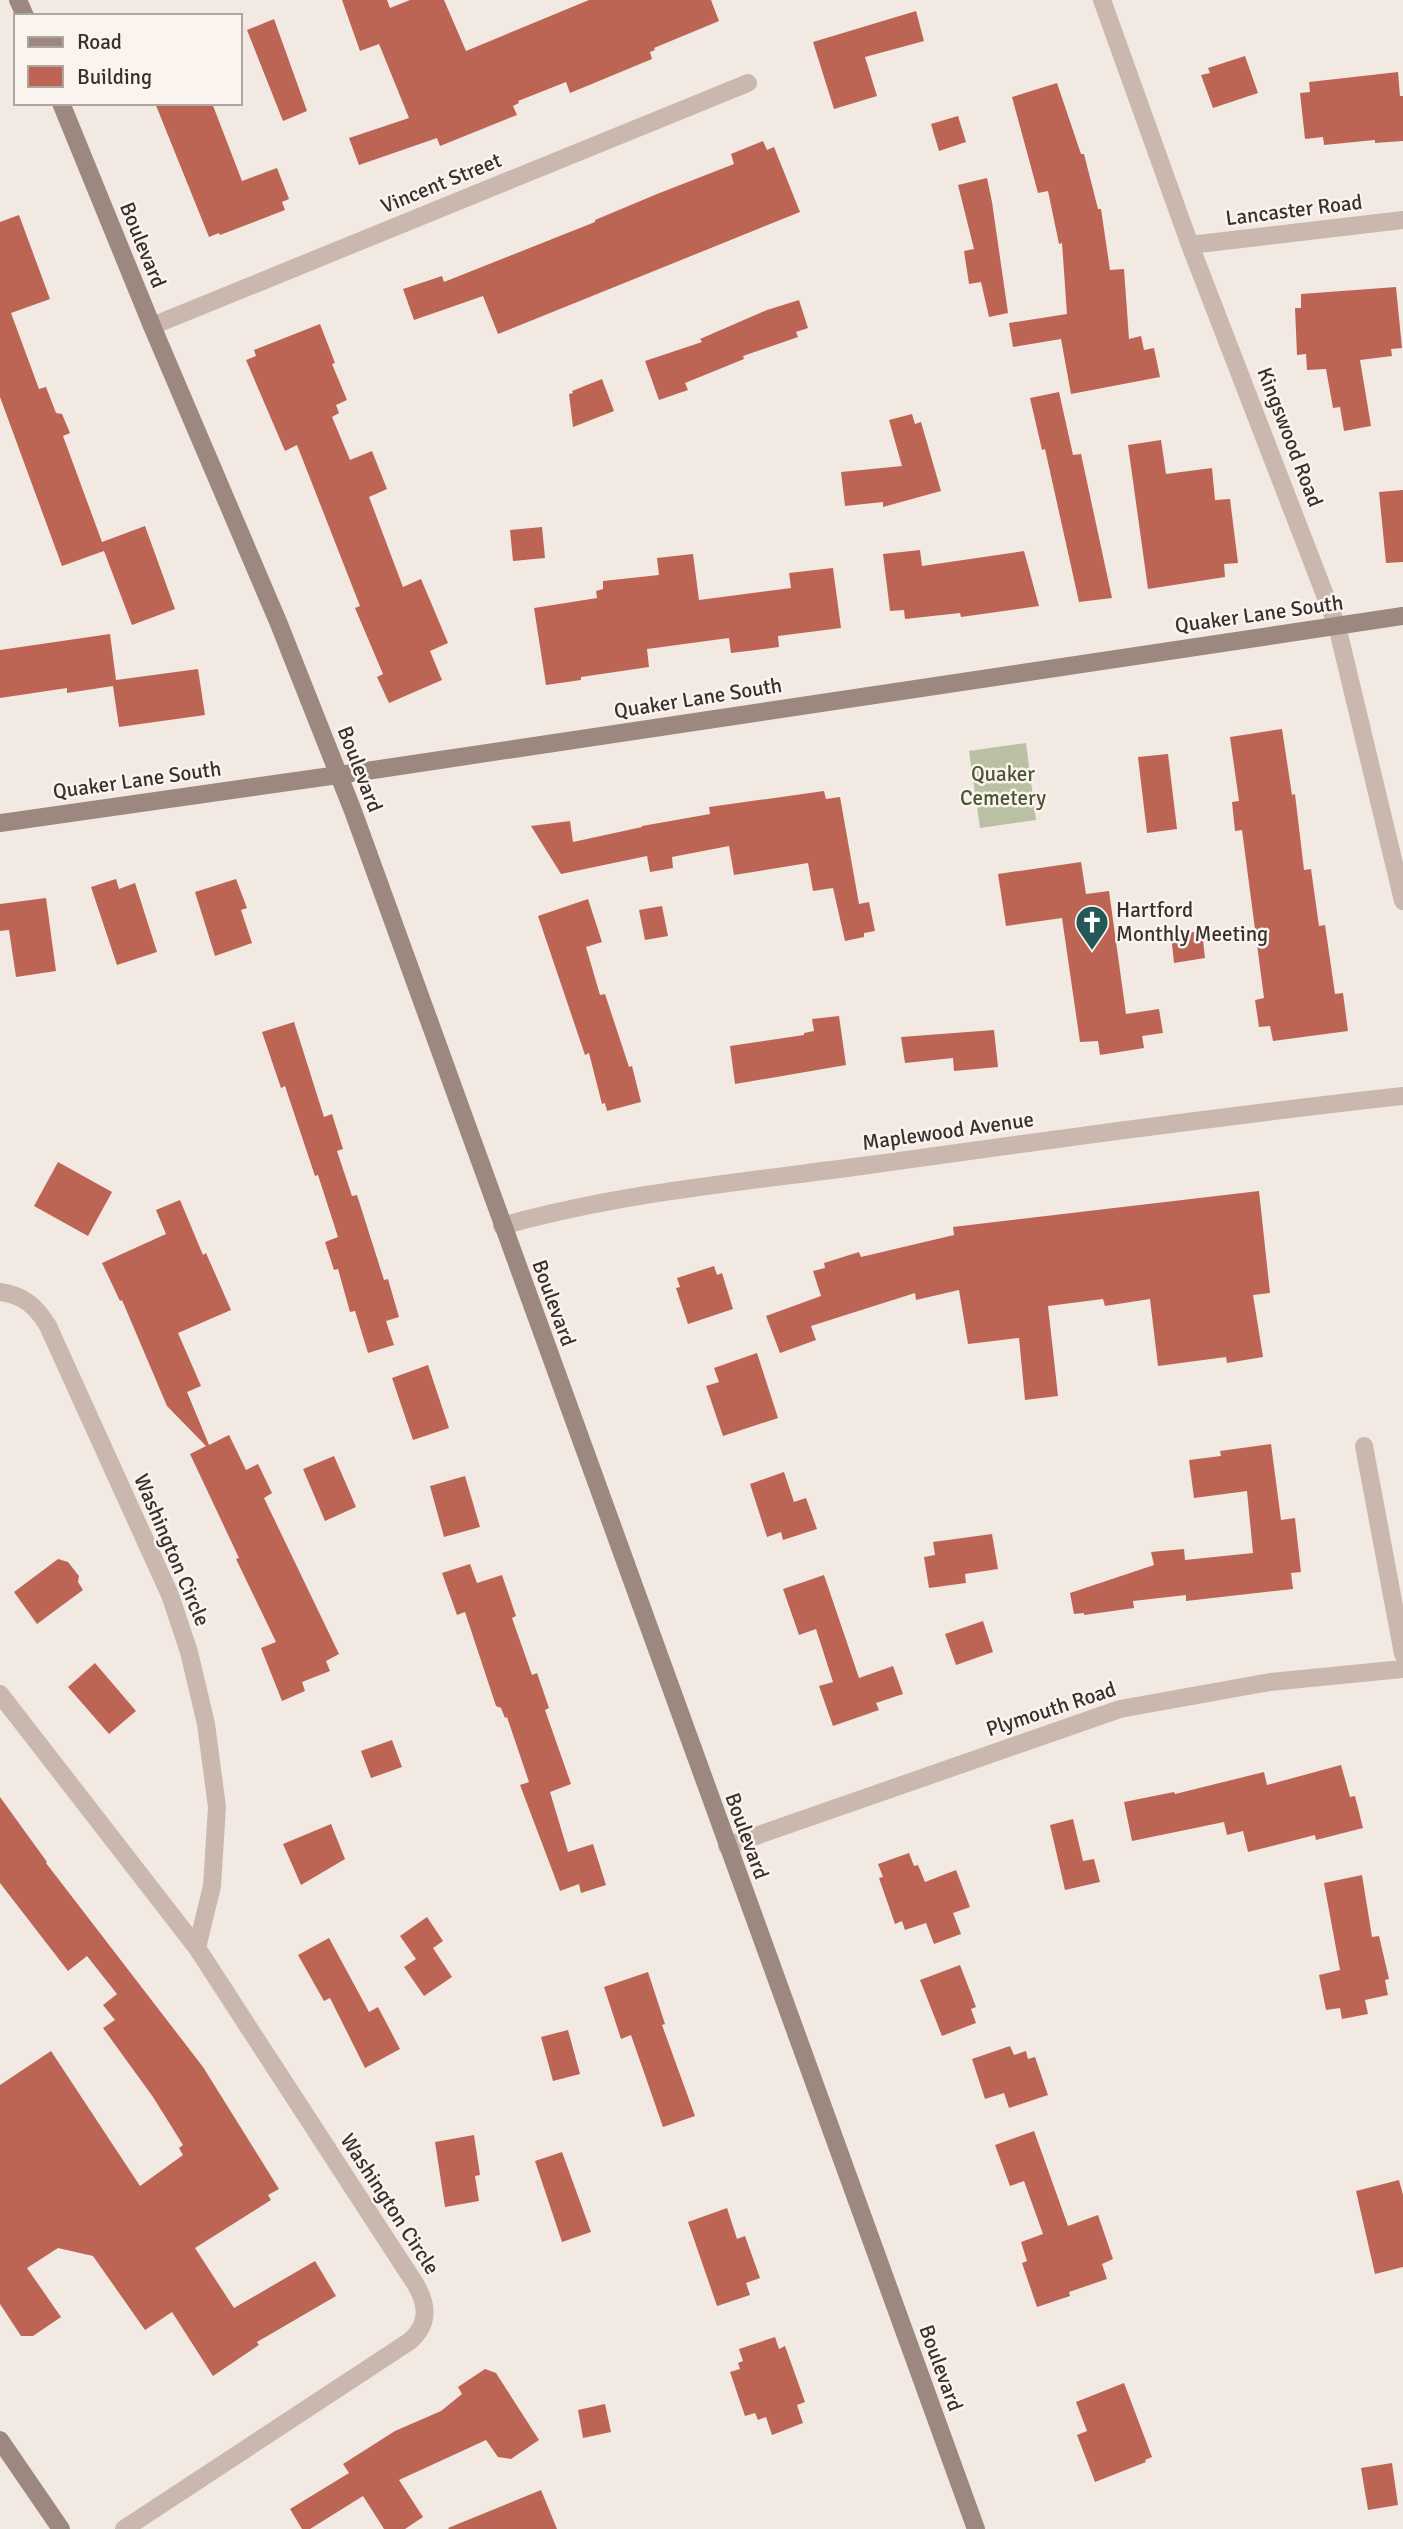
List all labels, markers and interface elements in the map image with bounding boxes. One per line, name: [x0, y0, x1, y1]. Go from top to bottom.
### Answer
legend: [14, 14, 242, 105]
text: Road: [77, 29, 122, 55]
text: Building: [77, 64, 152, 90]
street label: Vincent Street: [377, 147, 505, 219]
street label: Lancaster Road: [1224, 189, 1364, 231]
street label: Boulevard: [114, 198, 172, 292]
street label: Kingswood Road: [1251, 364, 1329, 510]
street label: Quaker Lane South: [1173, 589, 1345, 639]
street label: Quaker Lane South: [612, 672, 784, 724]
street label: Boulevard: [332, 722, 388, 816]
street label: Quaker Lane South: [51, 755, 223, 805]
park label: Quaker Cemetery: [960, 761, 1046, 811]
place label: Hartford Monthly Meeting: [1116, 897, 1268, 947]
church icon: Hartford Monthly Meeting: [1073, 903, 1111, 952]
street label: Maplewood Avenue: [860, 1106, 1036, 1156]
street label: Boulevard: [526, 1256, 582, 1350]
street label: Washington Circle: [128, 1470, 216, 1630]
street label: Plymouth Road: [983, 1676, 1119, 1742]
street label: Boulevard: [719, 1789, 775, 1883]
street label: Washington Circle: [335, 2129, 445, 2279]
street label: Boulevard: [913, 2321, 969, 2415]

